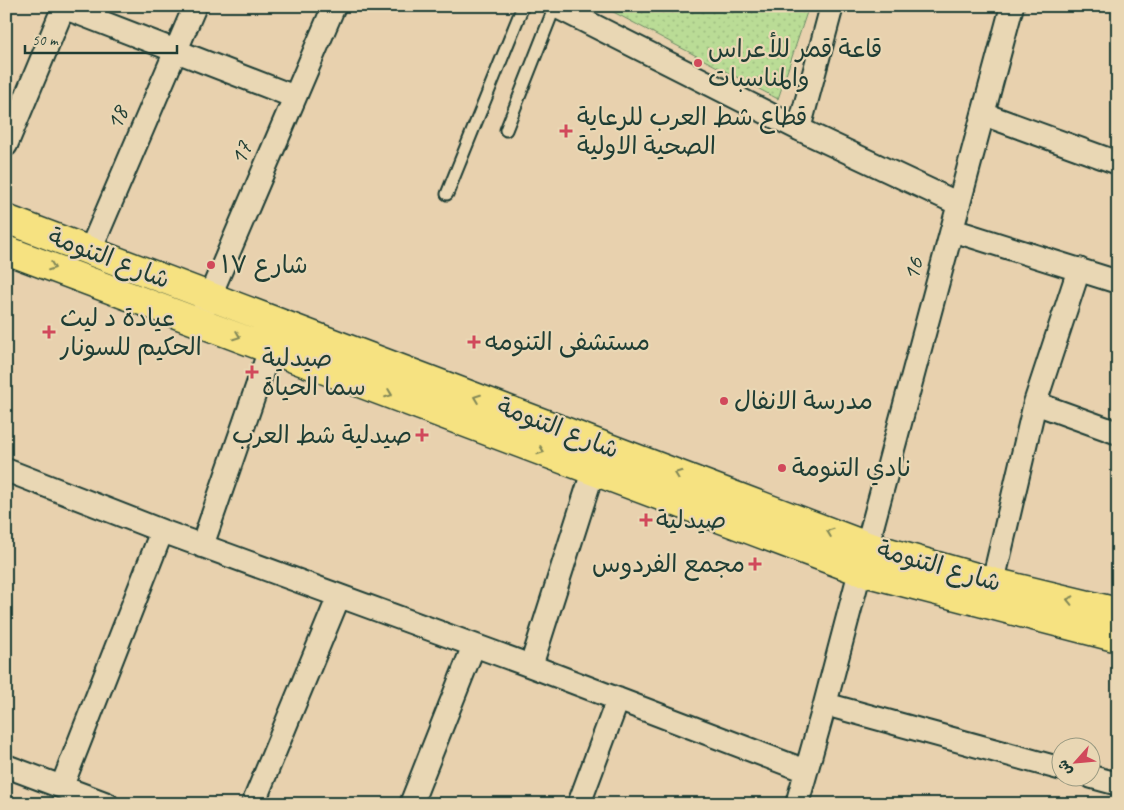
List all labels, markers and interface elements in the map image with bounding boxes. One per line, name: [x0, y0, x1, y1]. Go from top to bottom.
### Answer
scale bar: [25, 22, 178, 54]
text: 50 m: [32, 31, 59, 50]
place label: قاعة قمر للأعراس والمناسبات: [708, 31, 882, 94]
marker: قاعة قمر للأعراس والمناسبات: [692, 57, 704, 69]
street label: 18: [98, 99, 137, 135]
place label: قطاع شط العرب للرعاية الصحية الاولية: [577, 101, 807, 162]
marker: قطاع شط العرب للرعاية الصحية الاولية: [559, 124, 573, 138]
street label: 17: [222, 135, 261, 170]
street label: شارع التنومة: [43, 220, 174, 297]
place label: شارع ١٧: [221, 249, 308, 282]
street label: 16: [895, 253, 932, 284]
marker: شارع ١٧: [205, 259, 217, 271]
one-way arrow: [47, 261, 56, 271]
place label: عيادة د ليث الحكيم للسونار: [59, 302, 202, 365]
marker: عيادة د ليث الحكيم للسونار: [42, 325, 56, 339]
place label: مستشفى التنومه: [485, 326, 650, 358]
one-way arrow: [232, 330, 241, 340]
marker: مستشفى التنومه: [467, 335, 481, 349]
place label: صيدلية سما الحياة: [262, 342, 366, 403]
marker: صيدلية سما الحياة: [246, 366, 258, 378]
place label: مدرسة الانفال: [734, 385, 873, 417]
one-way arrow: [384, 388, 393, 398]
street label: شارع التنومة: [492, 390, 623, 467]
one-way arrow: [473, 394, 482, 404]
marker: مدرسة الانفال: [718, 395, 730, 407]
place label: صيدلية شط العرب: [232, 419, 412, 451]
marker: صيدلية شط العرب: [416, 429, 428, 441]
one-way arrow: [536, 445, 545, 455]
place label: نادي التنومة: [792, 452, 911, 486]
marker: نادي التنومة: [776, 462, 788, 474]
one-way arrow: [674, 470, 683, 480]
place label: صيدلية: [656, 504, 726, 536]
marker: صيدلية: [640, 514, 652, 526]
one-way arrow: [826, 527, 835, 538]
street label: شارع التنومة: [873, 533, 1005, 600]
place label: مجمع الفردوس: [592, 548, 745, 581]
marker: مجمع الفردوس: [749, 558, 761, 570]
one-way arrow: [1066, 595, 1075, 606]
north arrow: [1052, 738, 1102, 788]
text: ش: [1054, 757, 1076, 778]

